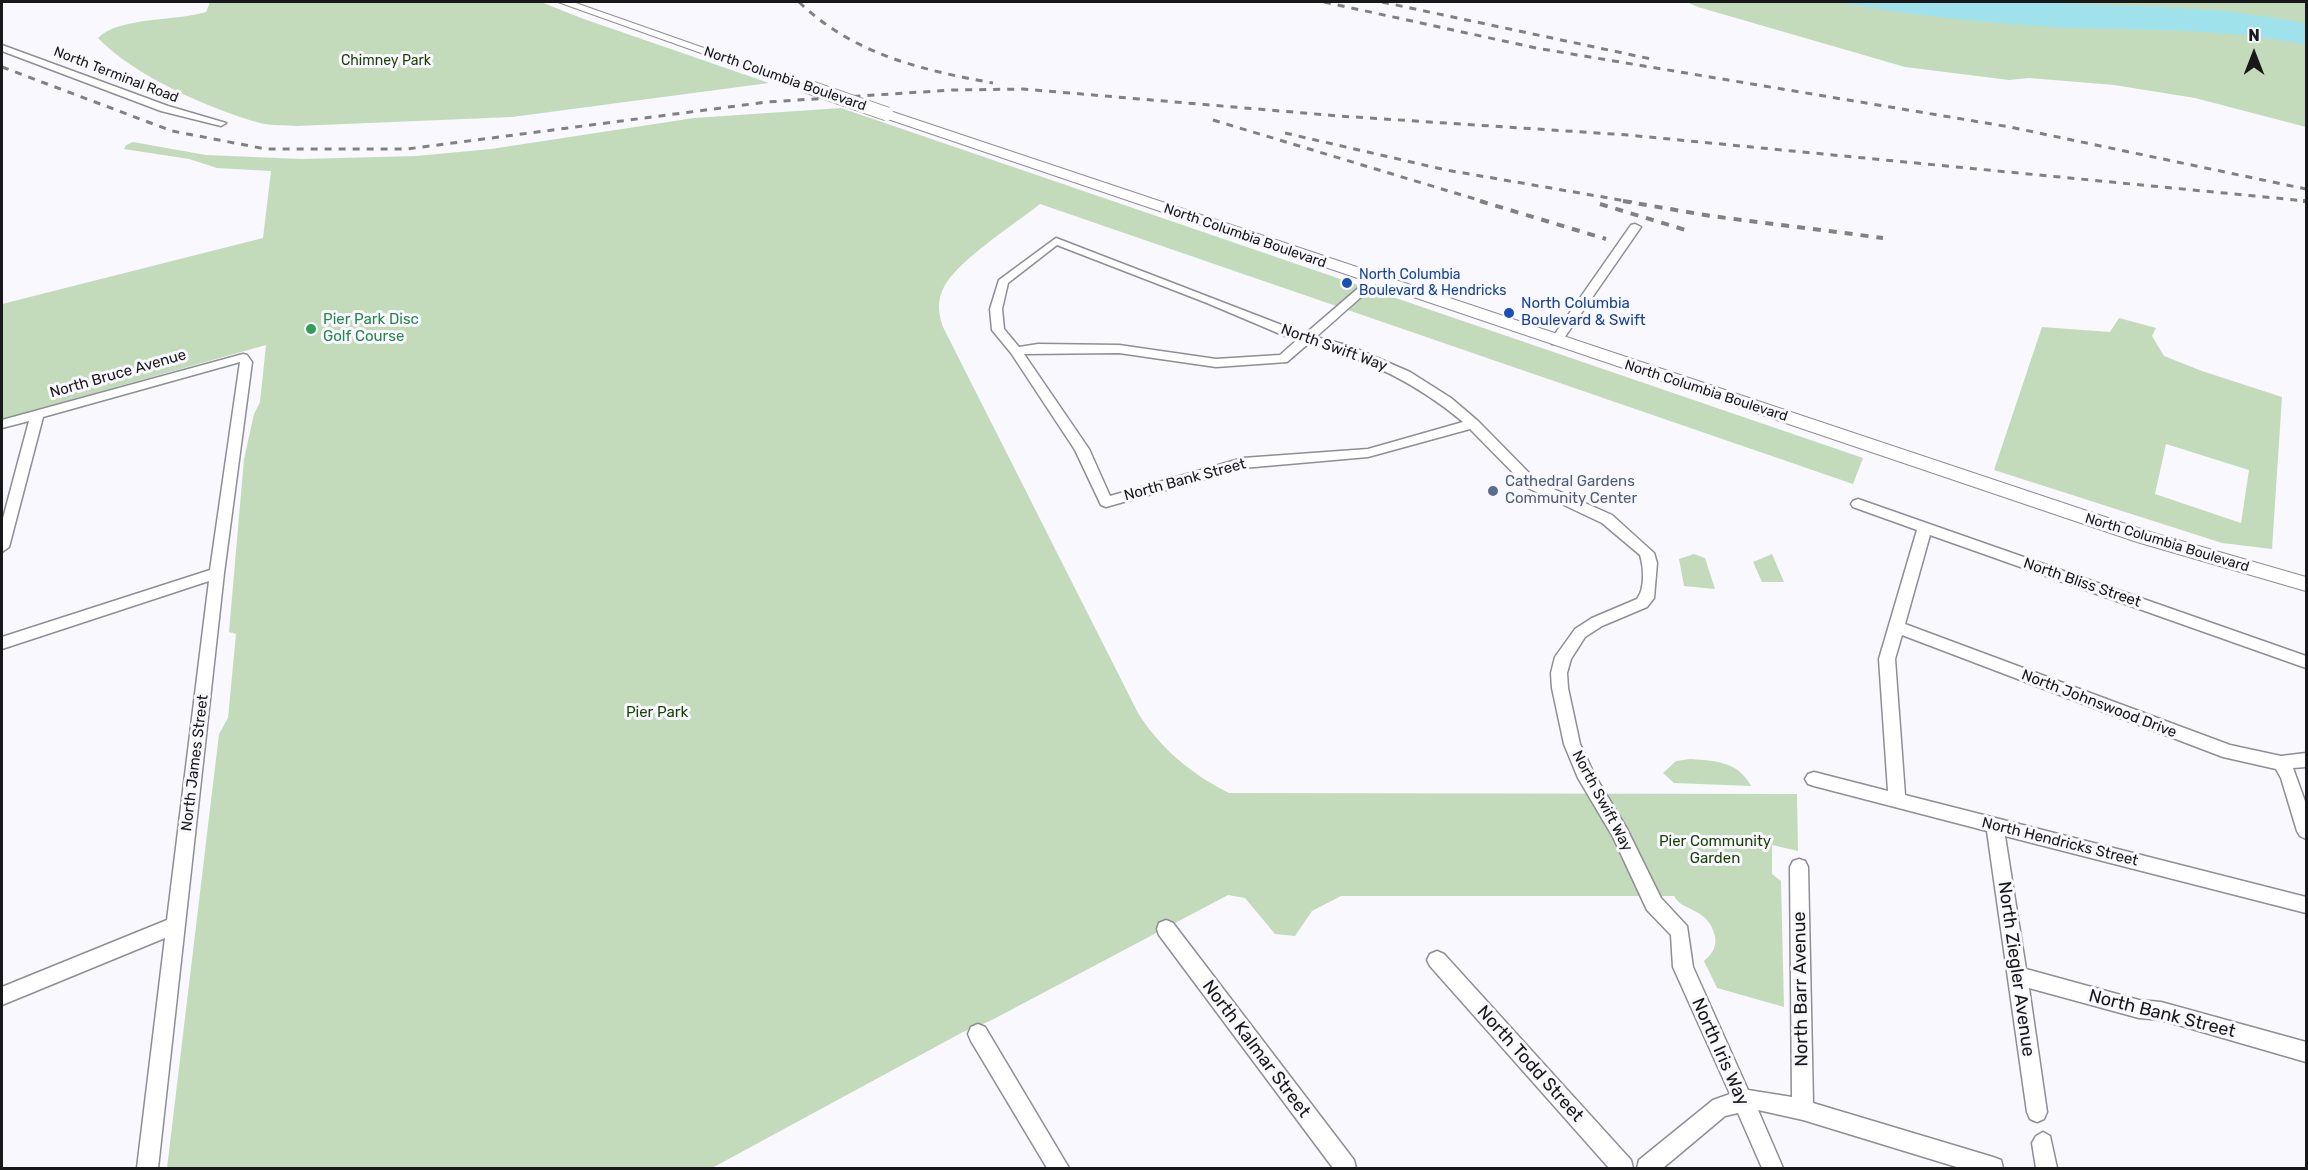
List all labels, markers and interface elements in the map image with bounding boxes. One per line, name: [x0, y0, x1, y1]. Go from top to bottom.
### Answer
north arrow: [2224, 24, 2284, 84]
text: N: [2248, 26, 2260, 45]
street label: North Terminal Road: [51, 43, 181, 107]
street label: North Columbia Boulevard: [702, 43, 868, 115]
park label: Chimney Park: [341, 53, 431, 69]
street label: North Columbia Boulevard: [1162, 200, 1328, 272]
place label: North Columbia Boulevard & Hendricks: [1359, 267, 1506, 300]
marker: North Columbia Boulevard & Hendricks: [1340, 276, 1354, 290]
place label: North Columbia Boulevard & Swift: [1521, 295, 1646, 330]
marker: North Columbia Boulevard & Swift: [1502, 306, 1516, 320]
place label: Pier Park Disc Golf Course: [323, 311, 419, 346]
street label: North Swift Way: [1278, 320, 1390, 376]
marker: Pier Park Disc Golf Course: [304, 322, 318, 336]
street label: North Bruce Avenue: [48, 346, 188, 402]
street label: North Columbia Boulevard: [1622, 357, 1790, 425]
street label: North Bank Street: [1122, 455, 1248, 505]
place label: Cathedral Gardens Community Center: [1505, 473, 1637, 508]
marker: Cathedral Gardens Community Center: [1486, 484, 1500, 498]
street label: North Columbia Boulevard: [2083, 510, 2251, 576]
street label: North Bliss Street: [2021, 554, 2143, 612]
street label: North Johnswood Drive: [2019, 666, 2179, 742]
street label: North James Street: [178, 694, 212, 832]
park label: Pier Park: [626, 704, 688, 722]
street label: North Swift Way: [1568, 747, 1636, 855]
street label: North Hendricks Street: [1980, 814, 2140, 870]
park label: Pier Community Garden: [1659, 833, 1771, 868]
street label: North Ziegler Avenue: [1993, 880, 2039, 1058]
street label: North Barr Avenue: [1789, 911, 1813, 1067]
street label: North Kalmar Street: [1197, 976, 1315, 1122]
street label: North Bank Street: [2086, 985, 2238, 1043]
street label: North Iris Way: [1687, 995, 1753, 1109]
street label: North Todd Street: [1472, 1001, 1588, 1127]

